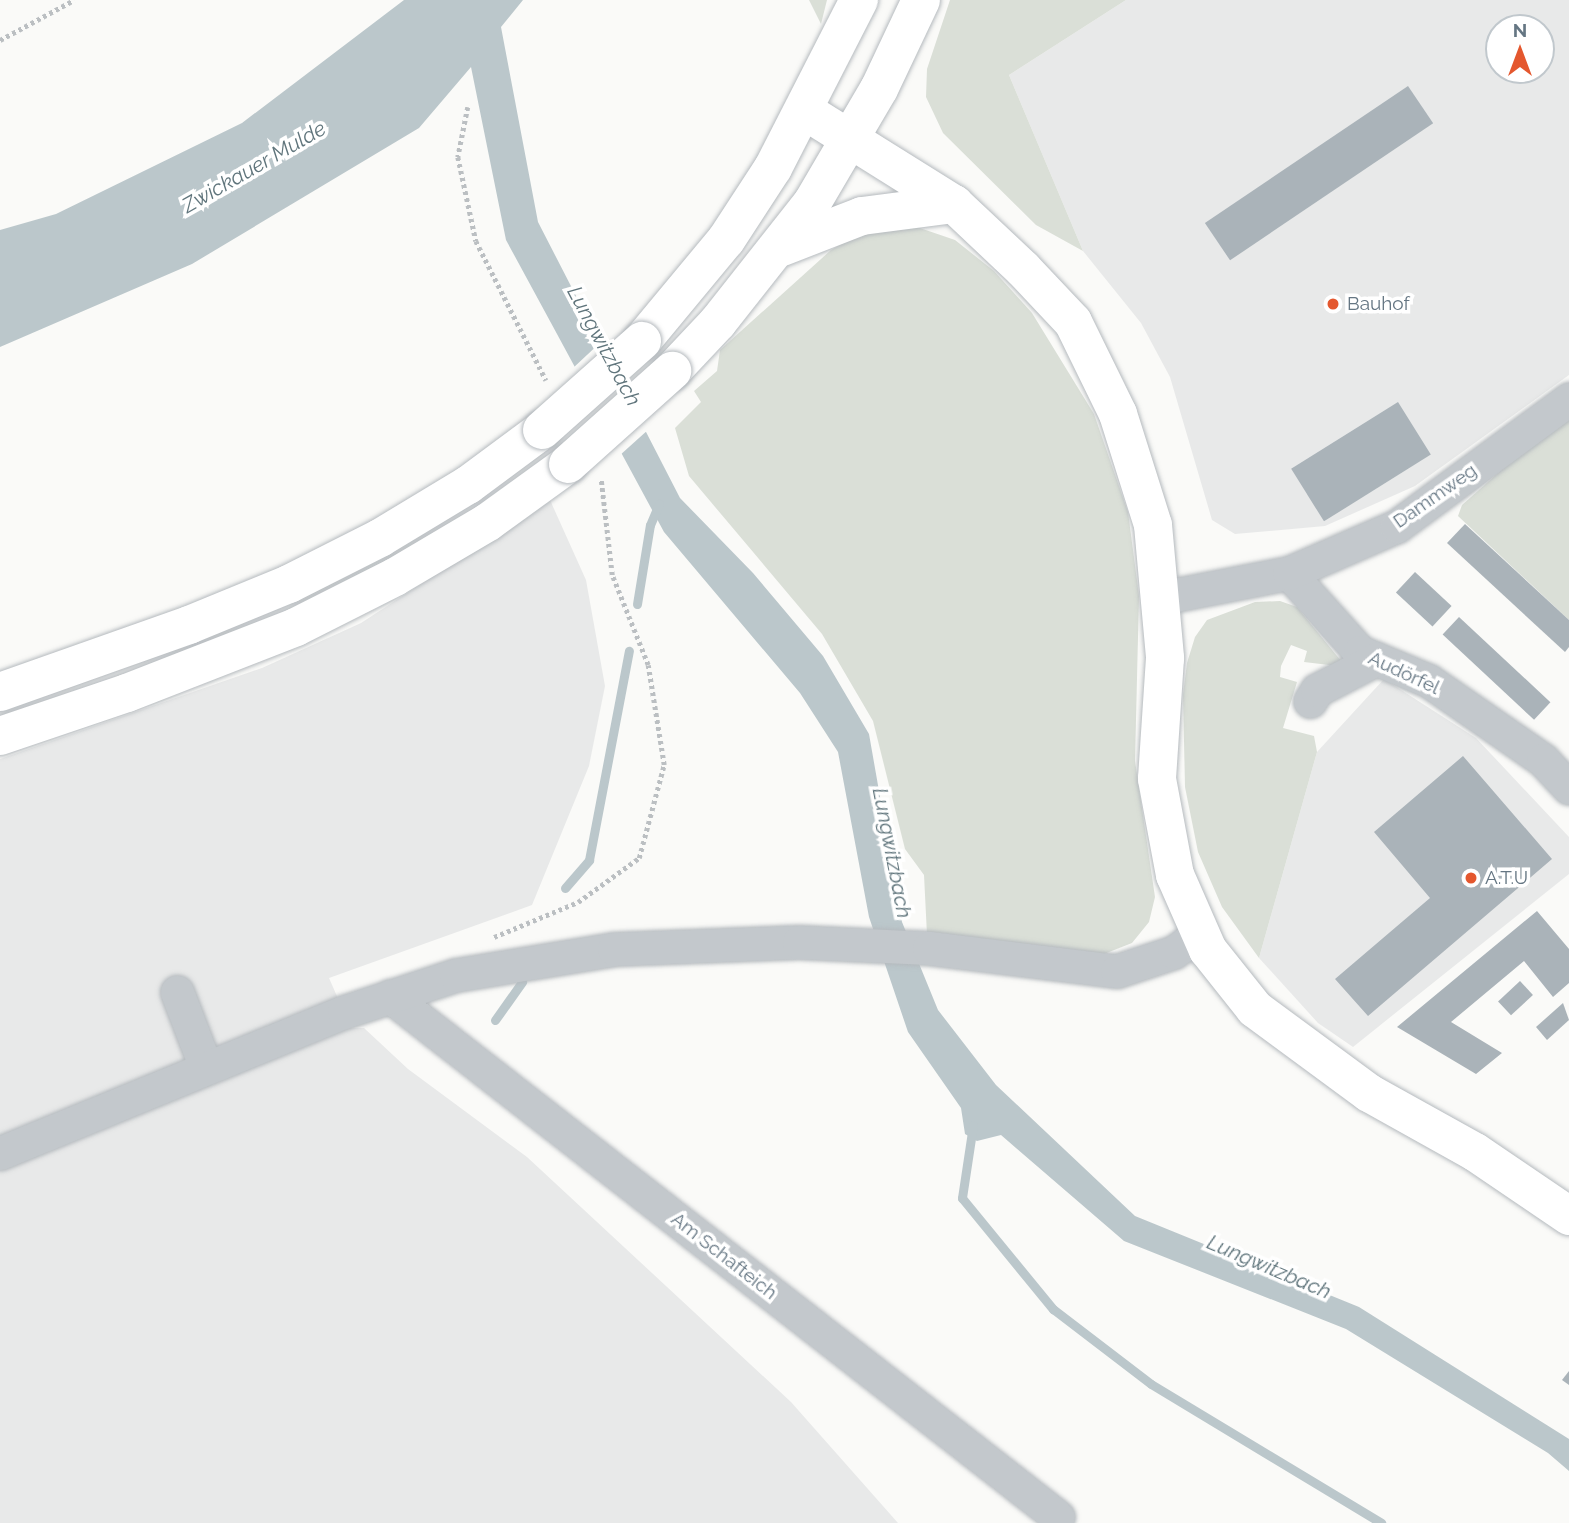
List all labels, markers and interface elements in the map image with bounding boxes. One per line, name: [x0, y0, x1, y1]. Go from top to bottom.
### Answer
north arrow: [1485, 14, 1555, 84]
text: N: [1513, 19, 1527, 41]
water label: Zwickauer Mulde: [178, 116, 330, 218]
water label: Lungwitzbach: [562, 282, 646, 410]
place label: Bauhof: [1347, 293, 1410, 315]
marker: Bauhof: [1325, 296, 1341, 312]
street label: Dammweg: [1389, 459, 1481, 533]
street label: Audörfel: [1365, 647, 1443, 699]
water label: Lungwitzbach: [867, 786, 917, 920]
place label: A.T.U: [1485, 867, 1528, 889]
marker: A.T.U: [1463, 870, 1479, 886]
street label: Am Schafteich: [667, 1208, 781, 1304]
water label: Lungwitzbach: [1203, 1230, 1335, 1304]

